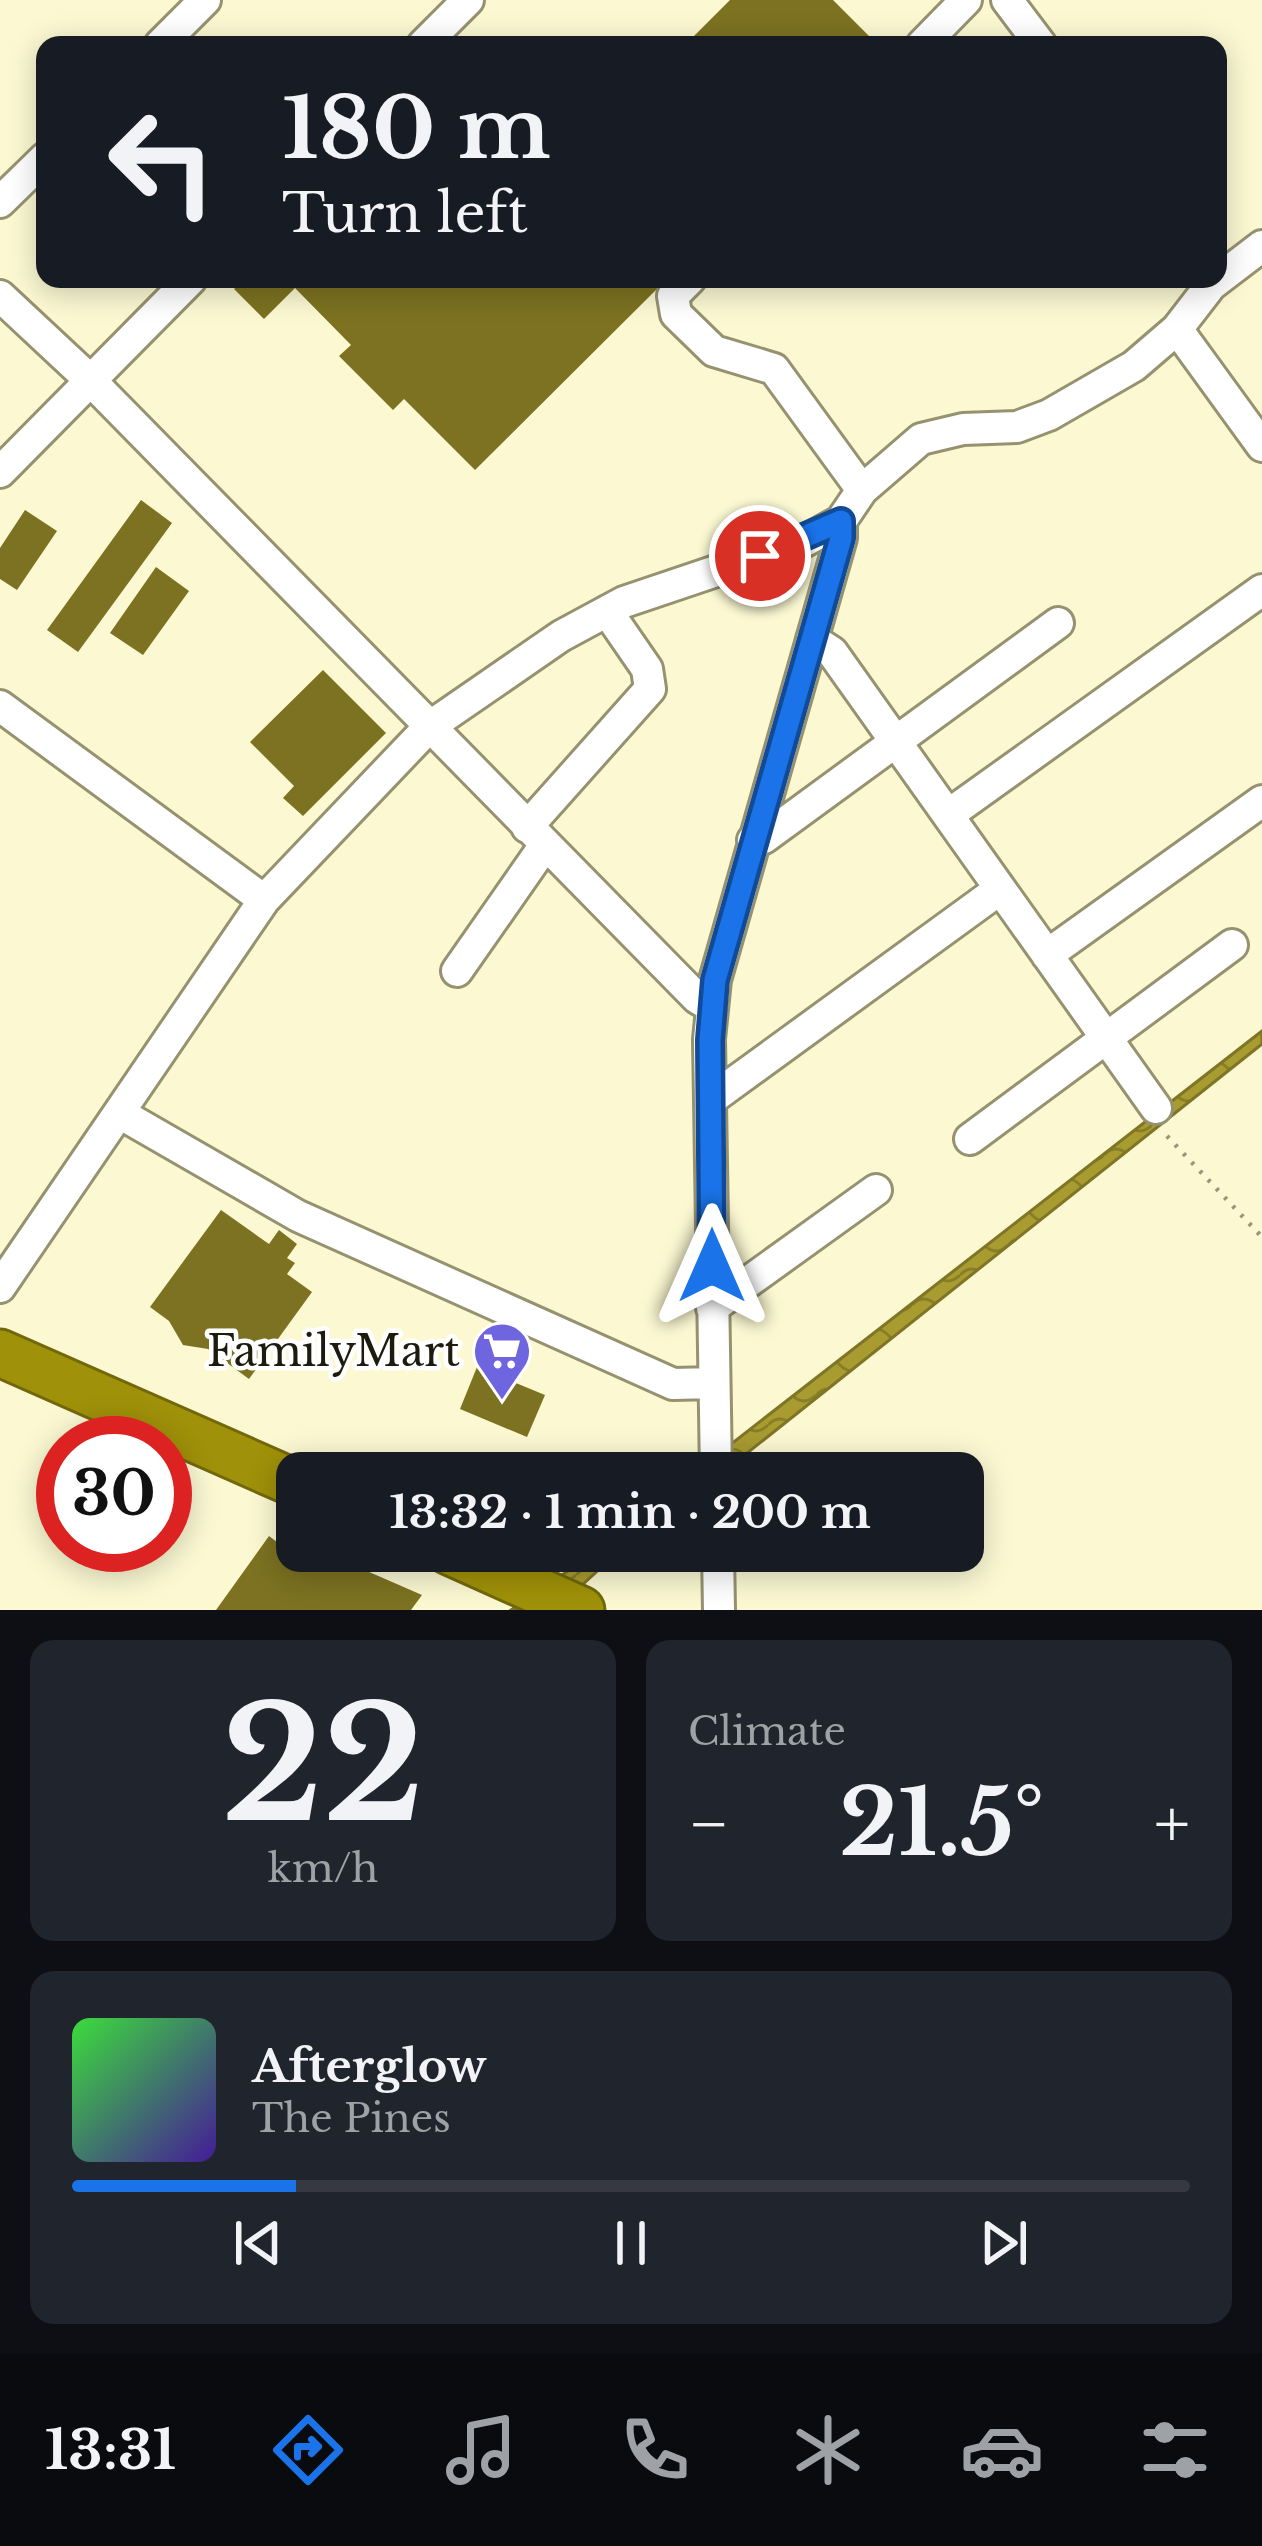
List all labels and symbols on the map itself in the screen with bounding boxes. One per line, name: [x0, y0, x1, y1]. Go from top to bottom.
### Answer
pin: [709, 505, 811, 607]
position arrow: [649, 1203, 775, 1329]
supermarket icon: FamilyMart: [471, 1320, 533, 1402]
place label: FamilyMart: [207, 1325, 460, 1377]
speed limit sign: 30: [36, 1416, 192, 1572]

